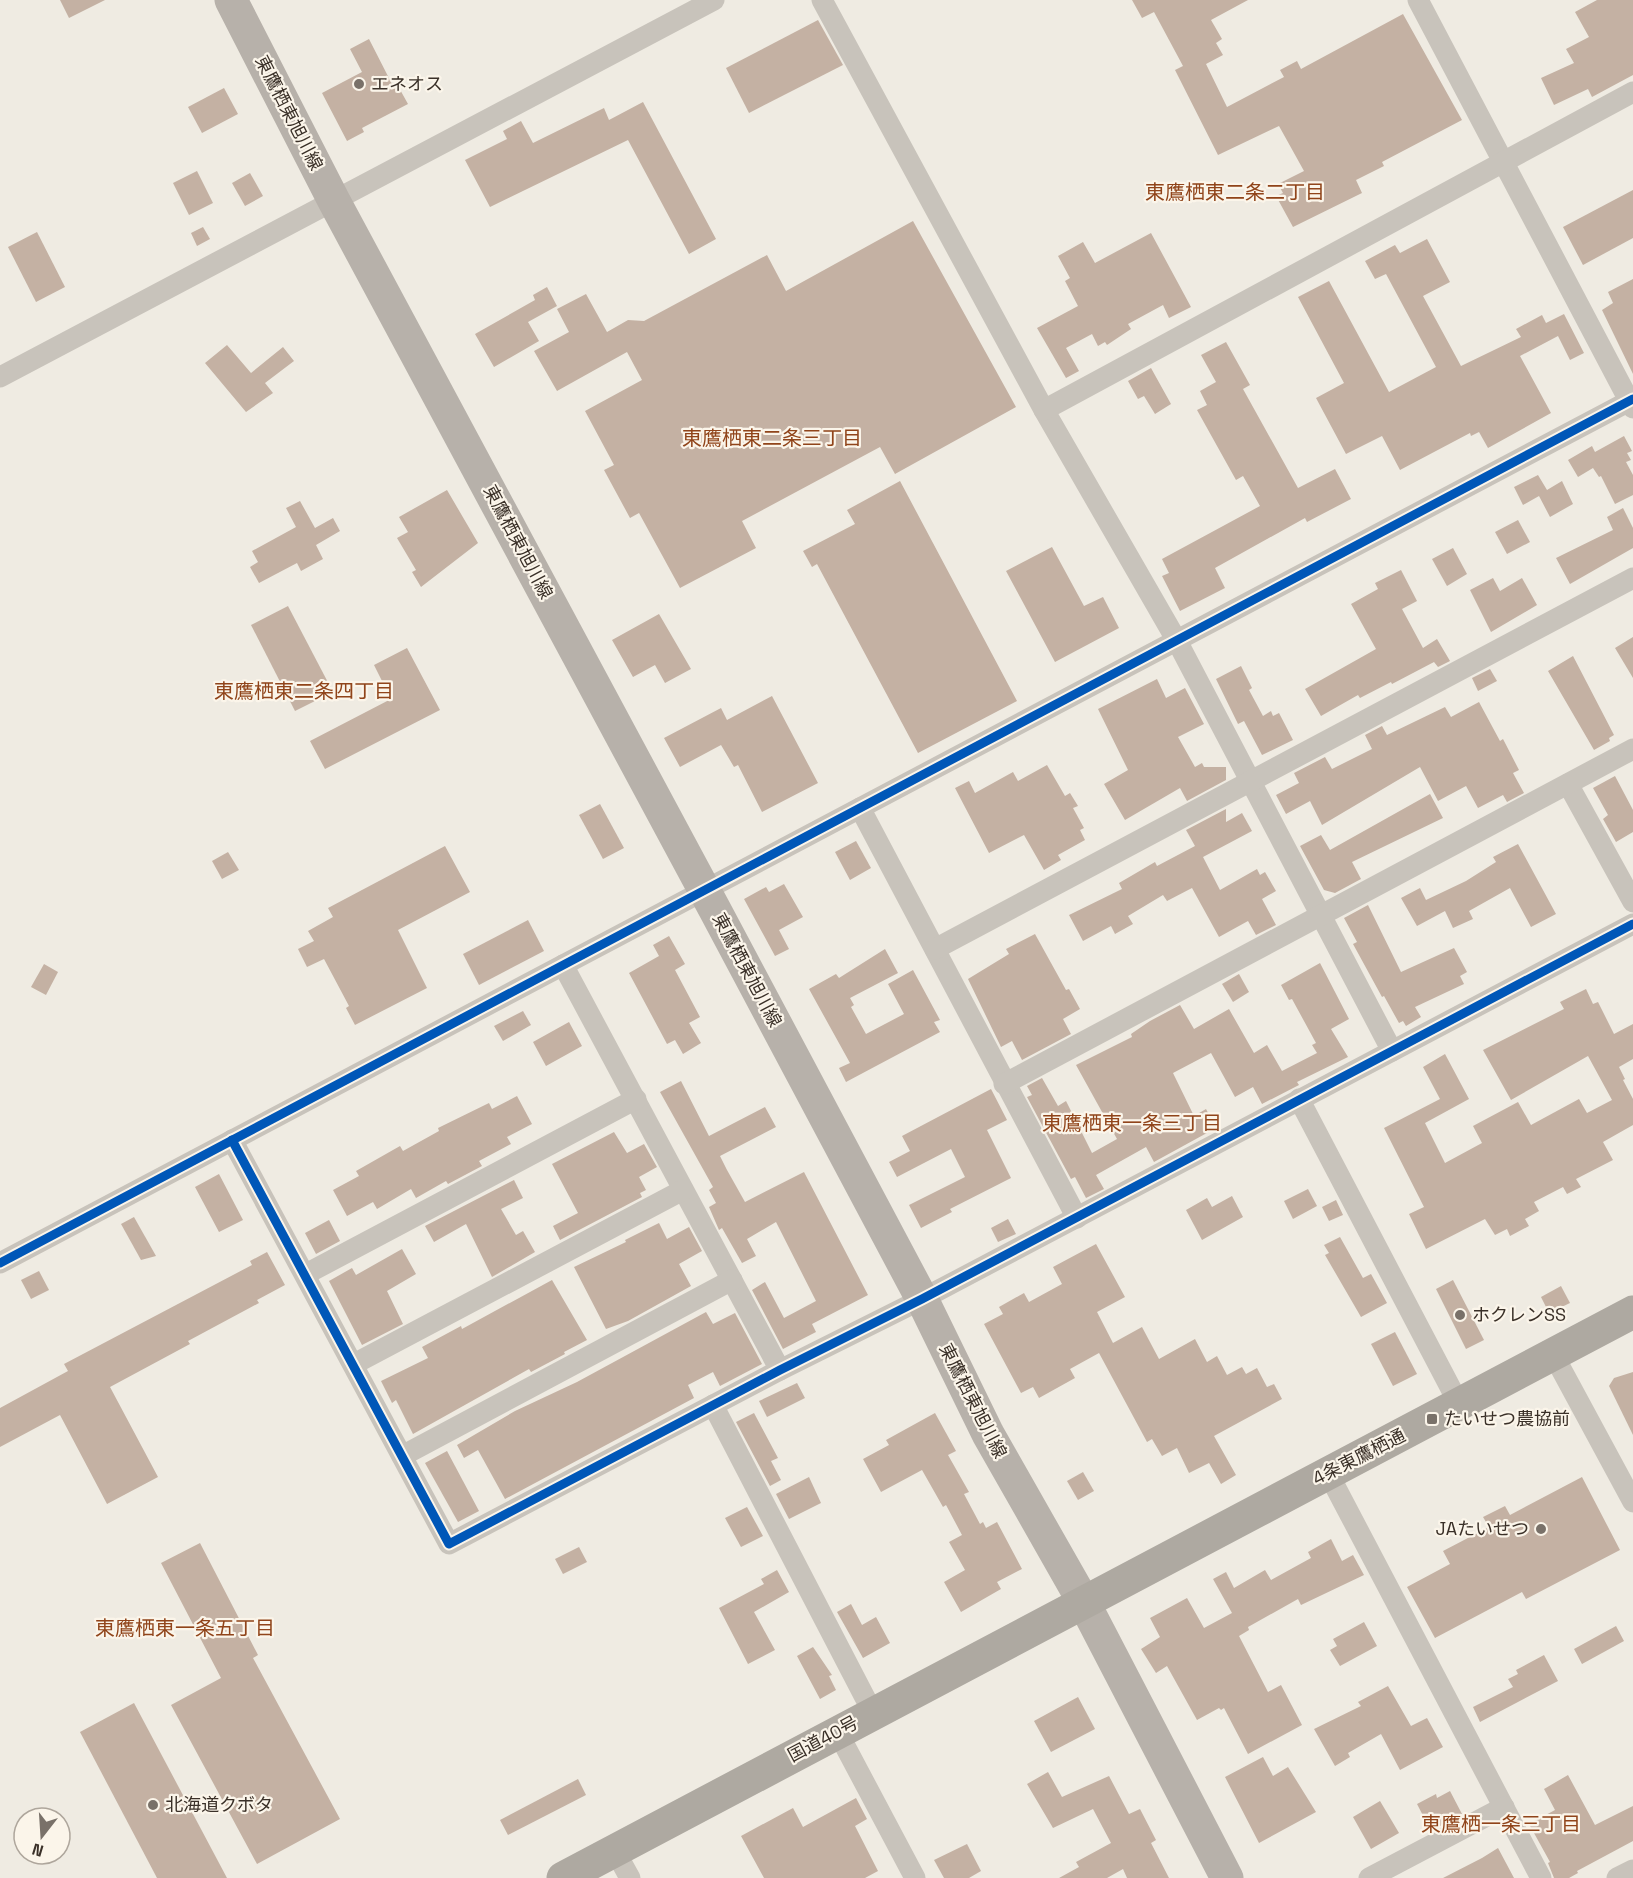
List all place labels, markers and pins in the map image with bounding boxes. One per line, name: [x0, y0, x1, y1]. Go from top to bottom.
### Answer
place label: エネオス: [371, 72, 443, 95]
marker: エネオス: [352, 77, 366, 91]
place label: ホクレンSS: [1472, 1303, 1566, 1326]
marker: ホクレンSS: [1453, 1308, 1467, 1322]
place label: たいせつ農協前: [1444, 1407, 1570, 1430]
marker: たいせつ農協前: [1425, 1412, 1439, 1426]
place label: JAたいせつ: [1436, 1517, 1529, 1540]
marker: JAたいせつ: [1534, 1522, 1548, 1536]
place label: 北海道クボタ: [165, 1793, 273, 1816]
marker: 北海道クボタ: [146, 1798, 160, 1812]

